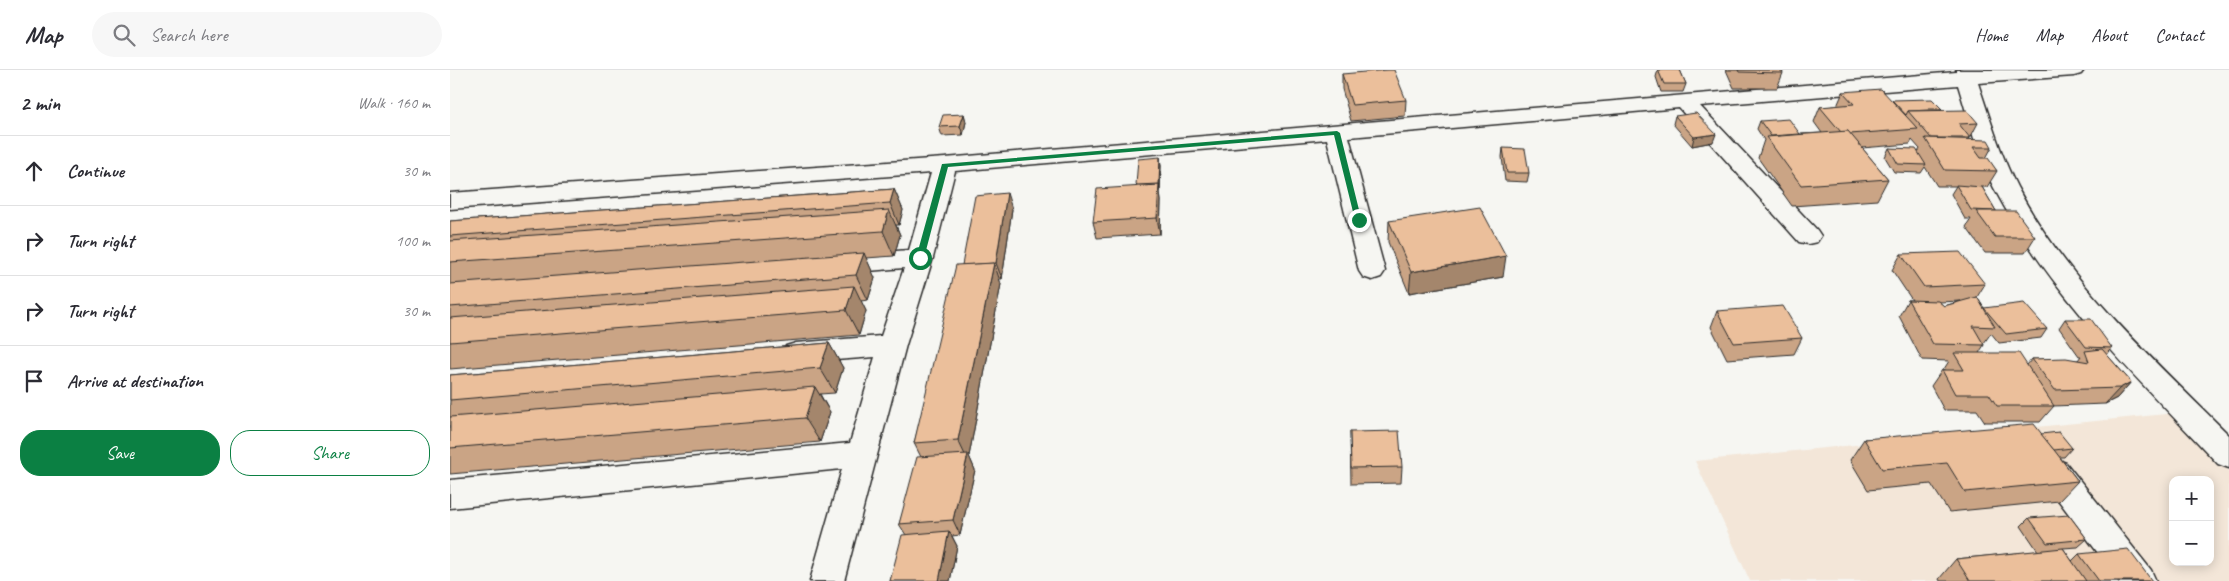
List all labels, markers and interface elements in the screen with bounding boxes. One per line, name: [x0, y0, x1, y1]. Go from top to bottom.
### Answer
search box: [92, 12, 442, 57]
text: Map: [25, 20, 62, 50]
icon: search: [110, 21, 138, 49]
text: Search here: [150, 23, 228, 47]
text: Home: [1975, 24, 2008, 46]
text: Map: [2036, 24, 2063, 46]
text: About: [2091, 24, 2127, 46]
text: Contact: [2155, 24, 2204, 46]
text: 2 min: [20, 90, 60, 116]
text: Walk · 160 m: [358, 93, 430, 113]
icon: ahead: [20, 157, 48, 185]
text: Continue: [67, 159, 124, 183]
text: 30 m: [403, 161, 430, 181]
route end: [1348, 209, 1371, 232]
icon: right: [20, 227, 48, 255]
text: Turn right: [67, 229, 134, 253]
text: 100 m: [396, 231, 430, 251]
route start: [909, 247, 932, 270]
icon: right: [20, 297, 48, 325]
text: Turn right: [67, 299, 134, 323]
text: 30 m: [403, 301, 430, 321]
icon: arrive: [20, 367, 48, 395]
text: Arrive at destination: [67, 369, 203, 393]
button: Save: [20, 430, 220, 476]
button: Share: [230, 430, 430, 476]
map controls: [2169, 476, 2214, 566]
button: +: [2169, 476, 2214, 521]
button: −: [2169, 521, 2214, 566]

